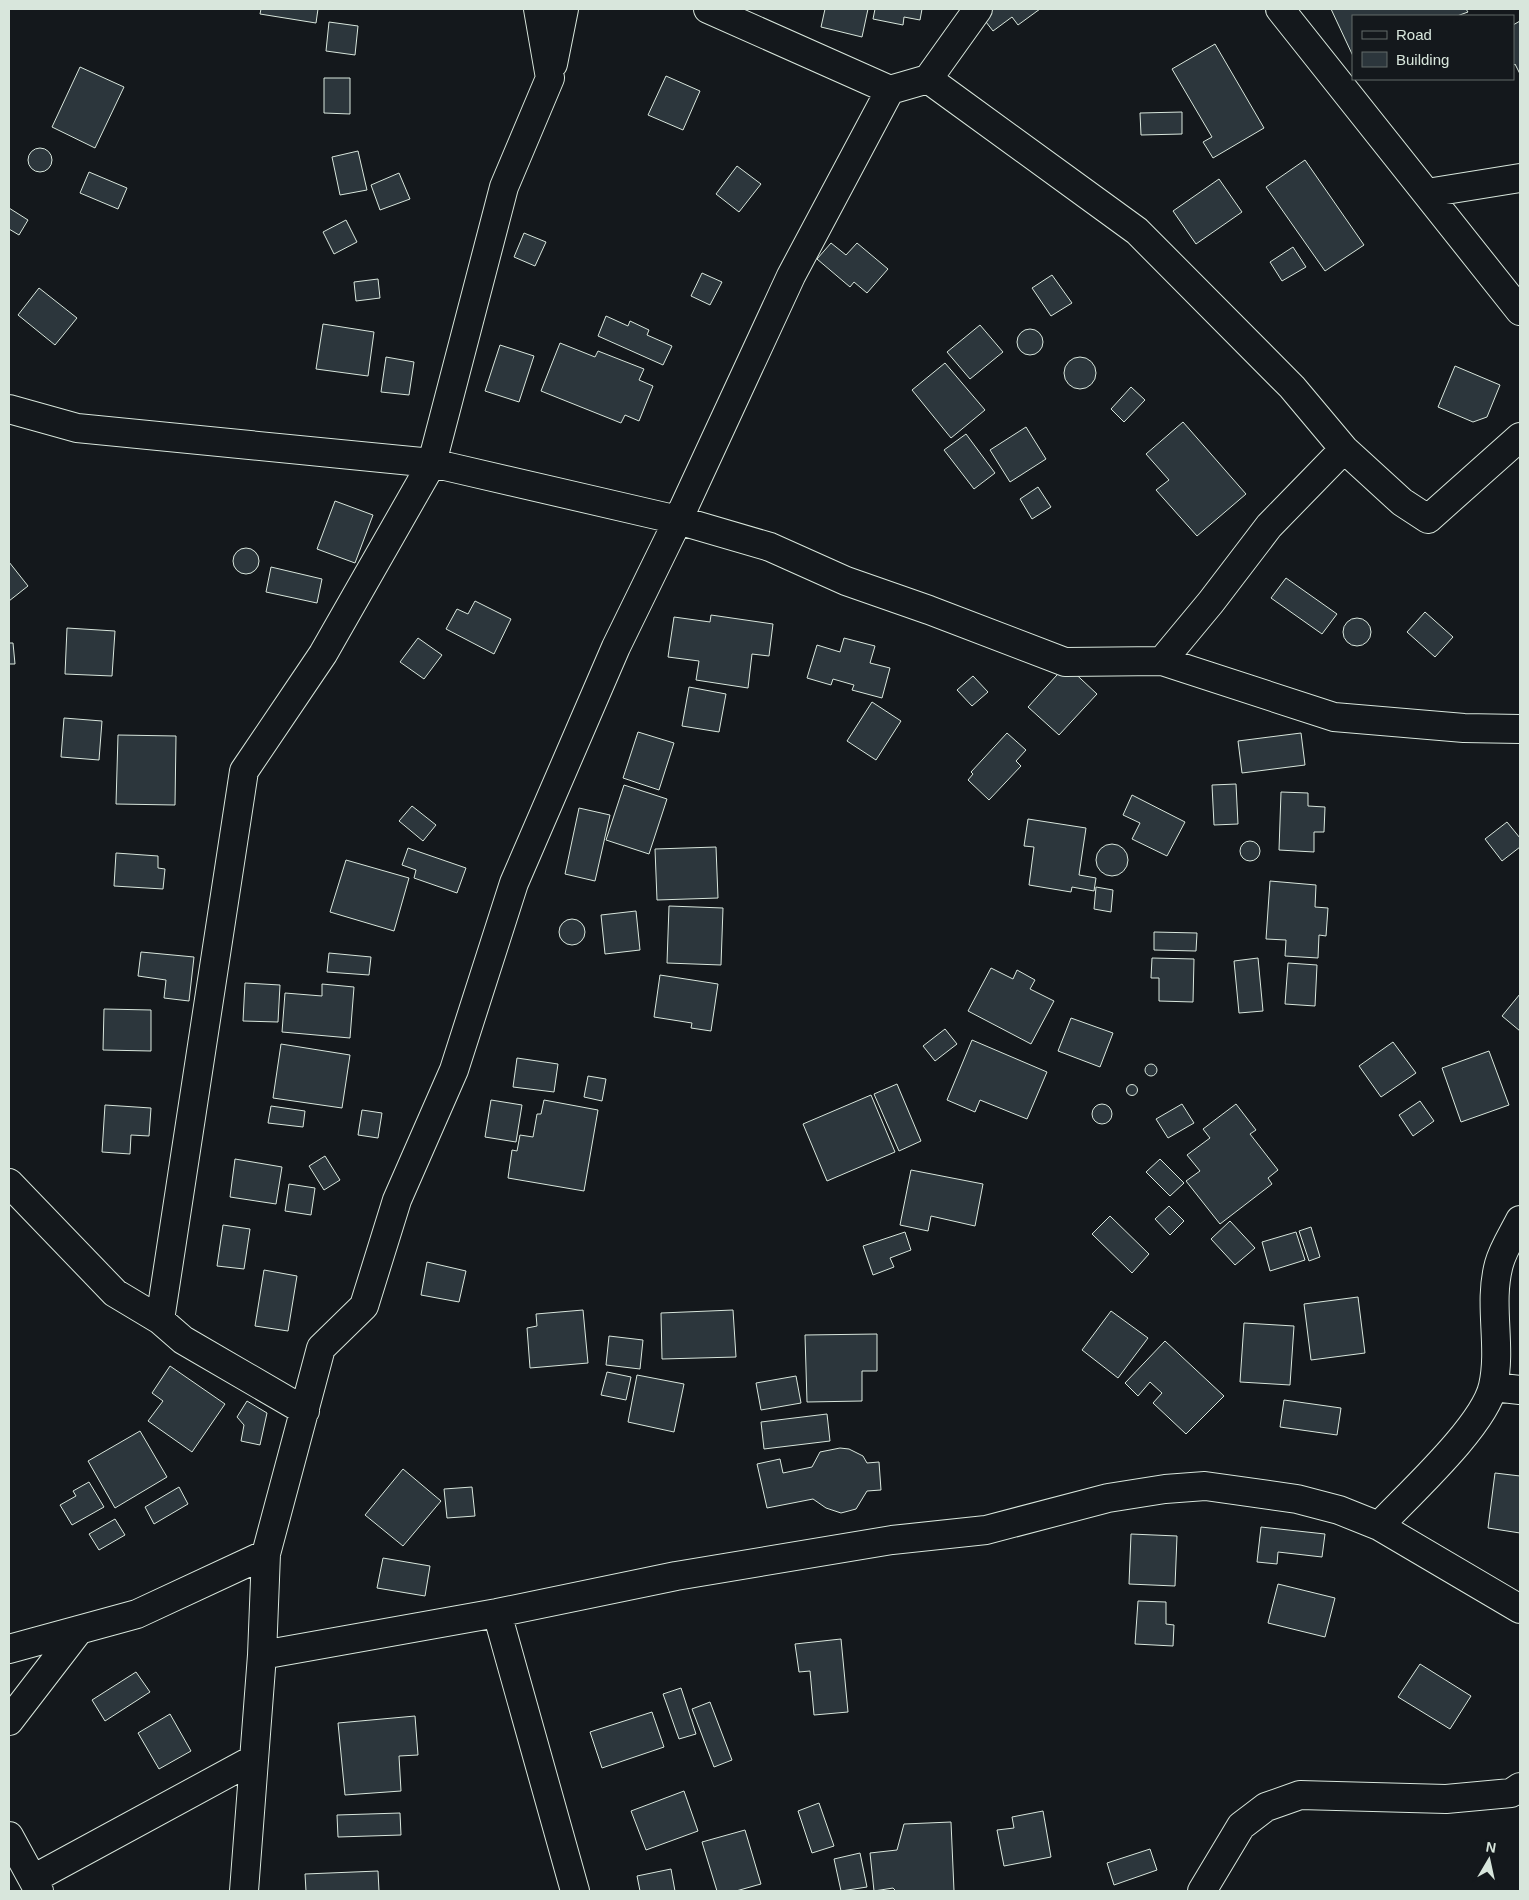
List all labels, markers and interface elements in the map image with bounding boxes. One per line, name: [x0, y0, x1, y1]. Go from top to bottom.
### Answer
legend: [1352, 15, 1514, 80]
text: Road: [1396, 26, 1432, 43]
text: Building: [1396, 51, 1449, 68]
north arrow: [1464, 1835, 1514, 1885]
text: N: [1485, 1838, 1497, 1856]

